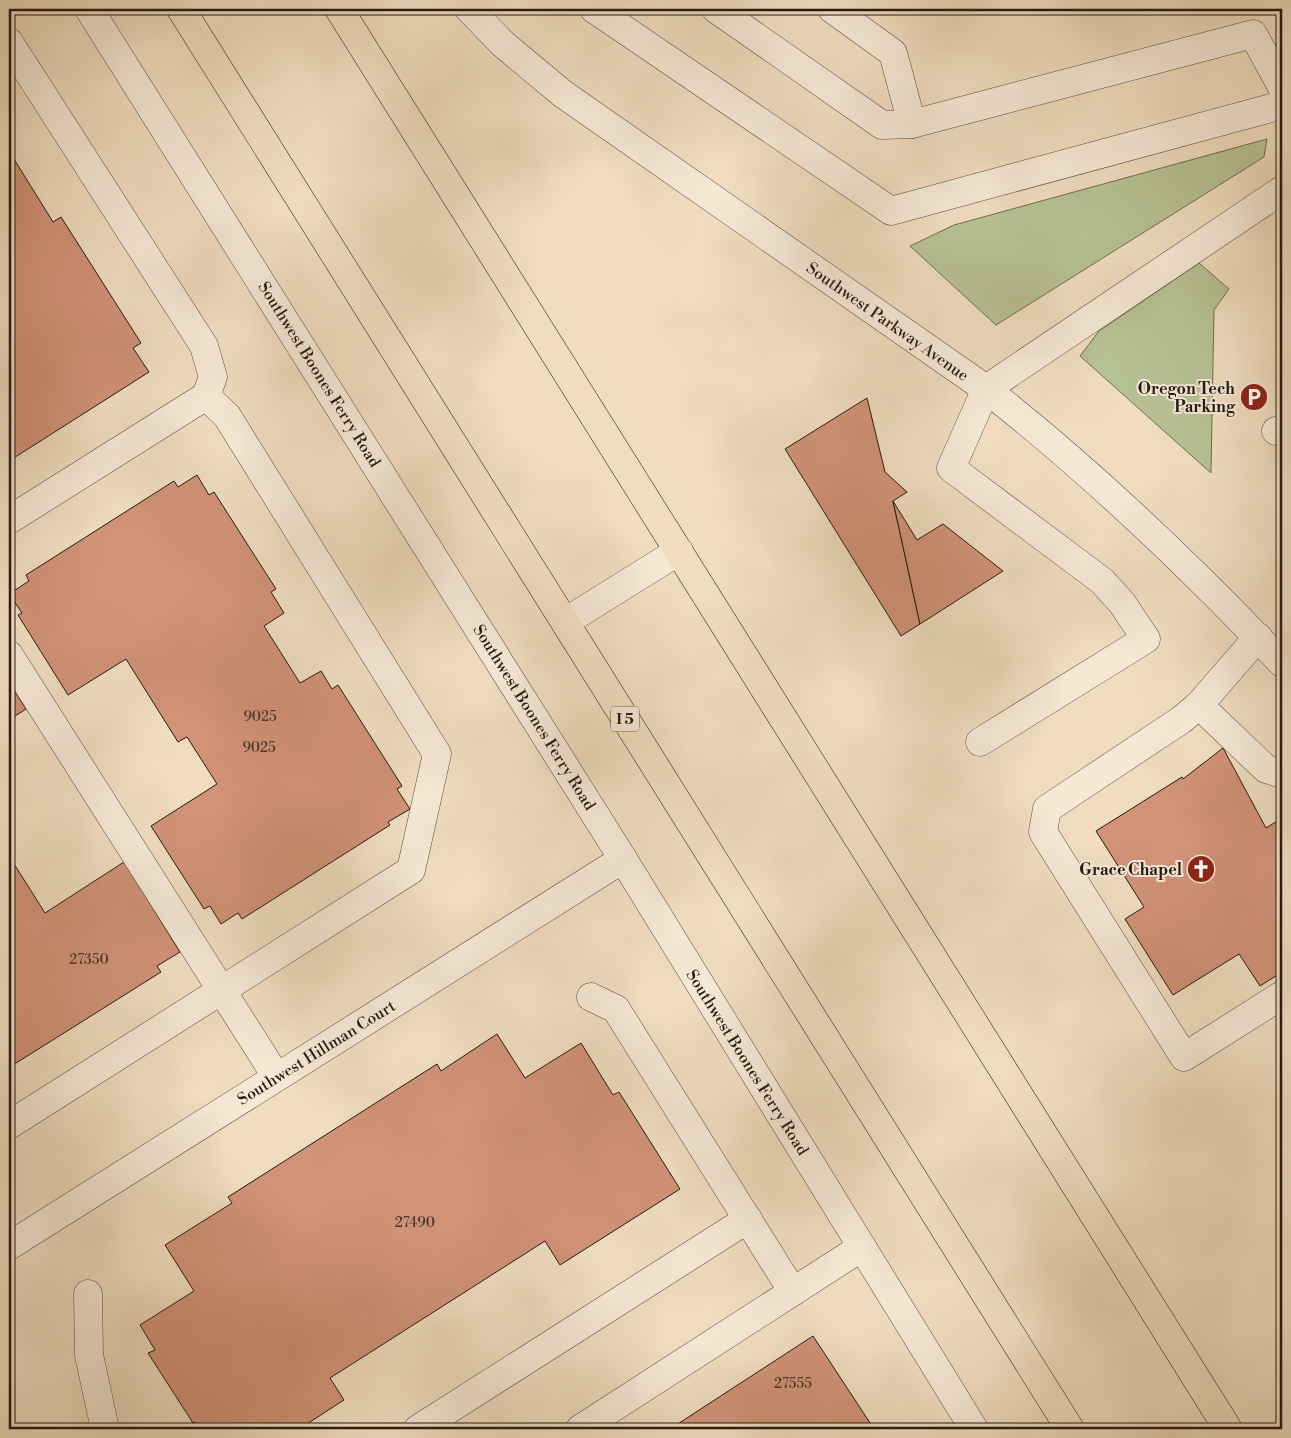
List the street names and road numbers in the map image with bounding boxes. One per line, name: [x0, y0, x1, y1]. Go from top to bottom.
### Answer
street label: Southwest Parkway Avenue: [802, 258, 973, 386]
street label: Southwest Boones Ferry Road: [254, 278, 385, 471]
street label: Southwest Boones Ferry Road: [469, 621, 600, 814]
road number: I 5: [611, 706, 639, 732]
street label: Southwest Boones Ferry Road: [682, 966, 813, 1159]
street label: Southwest Hillman Court: [234, 996, 399, 1110]

